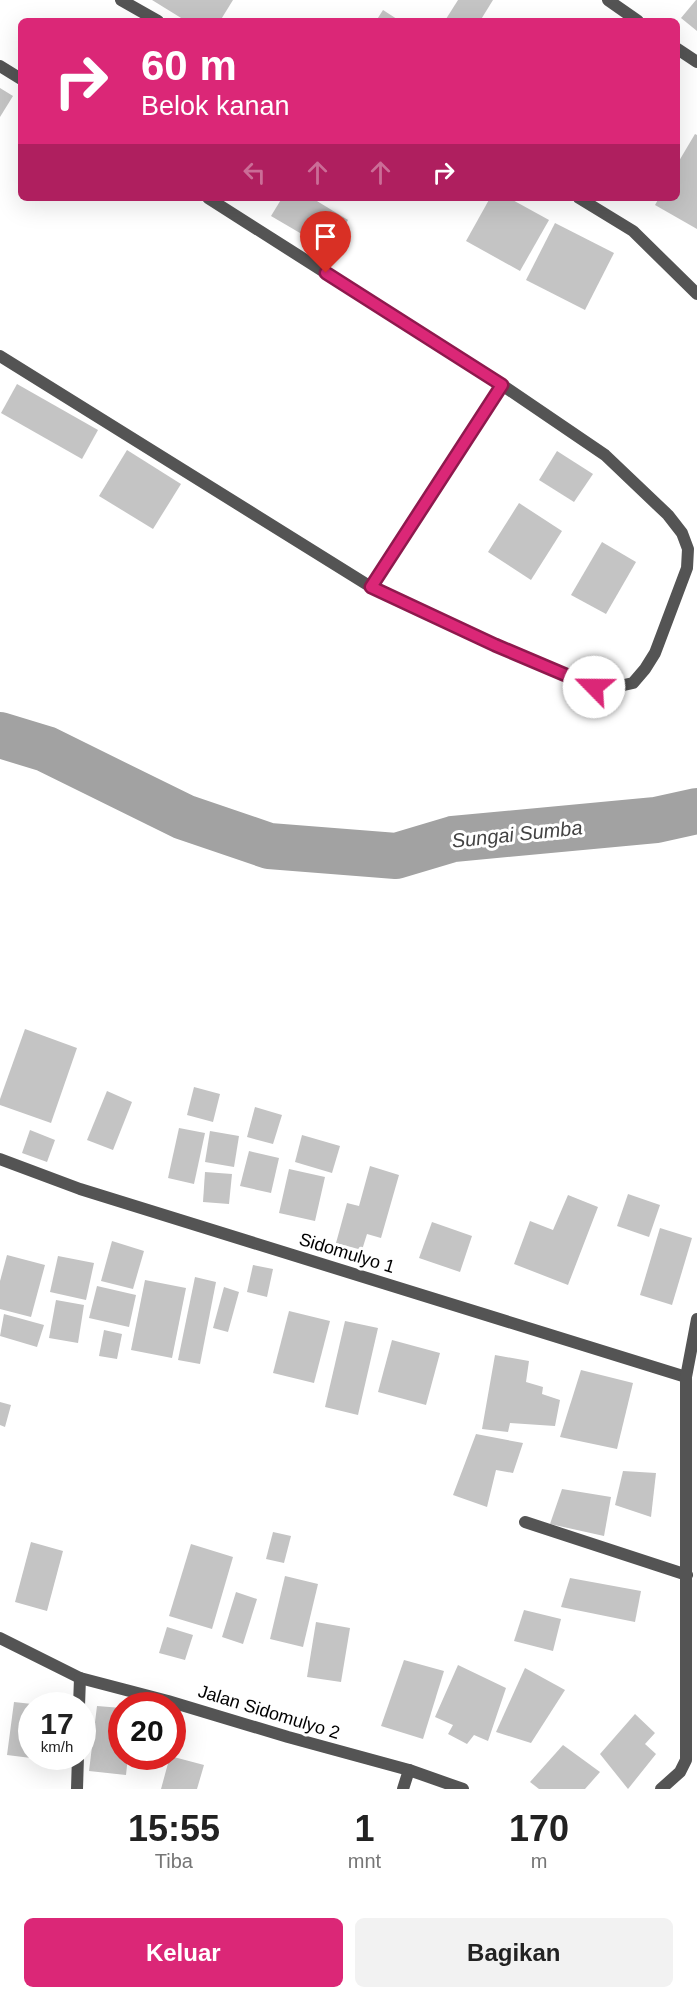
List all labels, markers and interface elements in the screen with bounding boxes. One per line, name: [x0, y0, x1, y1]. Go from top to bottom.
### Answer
icon: right: [42, 42, 120, 120]
text: 60 m: [141, 42, 237, 89]
text: Belok kanan: [141, 91, 290, 121]
icon: left: [238, 156, 271, 189]
icon: ahead: [301, 156, 334, 189]
icon: ahead: [364, 156, 397, 189]
icon: right: [427, 156, 460, 189]
pin: [300, 211, 351, 273]
icon: arrive: [309, 220, 342, 253]
position arrow: [562, 655, 626, 719]
water label: Sungai Sumba: [451, 816, 583, 852]
street label: Sidomulyo 1: [297, 1229, 397, 1277]
street label: Jalan Sidomulyo 2: [196, 1681, 342, 1743]
speed limit sign: 20: [108, 1692, 186, 1770]
text: 17: [40, 1707, 74, 1740]
text: km/h: [41, 1738, 73, 1755]
text: 15:55: [128, 1808, 220, 1849]
text: 1: [354, 1808, 375, 1849]
text: 170: [509, 1808, 569, 1849]
text: Tiba: [155, 1850, 193, 1872]
text: mnt: [348, 1850, 381, 1872]
text: m: [531, 1850, 547, 1872]
button: Keluar: [24, 1918, 343, 1987]
button: Bagikan: [355, 1918, 673, 1987]

